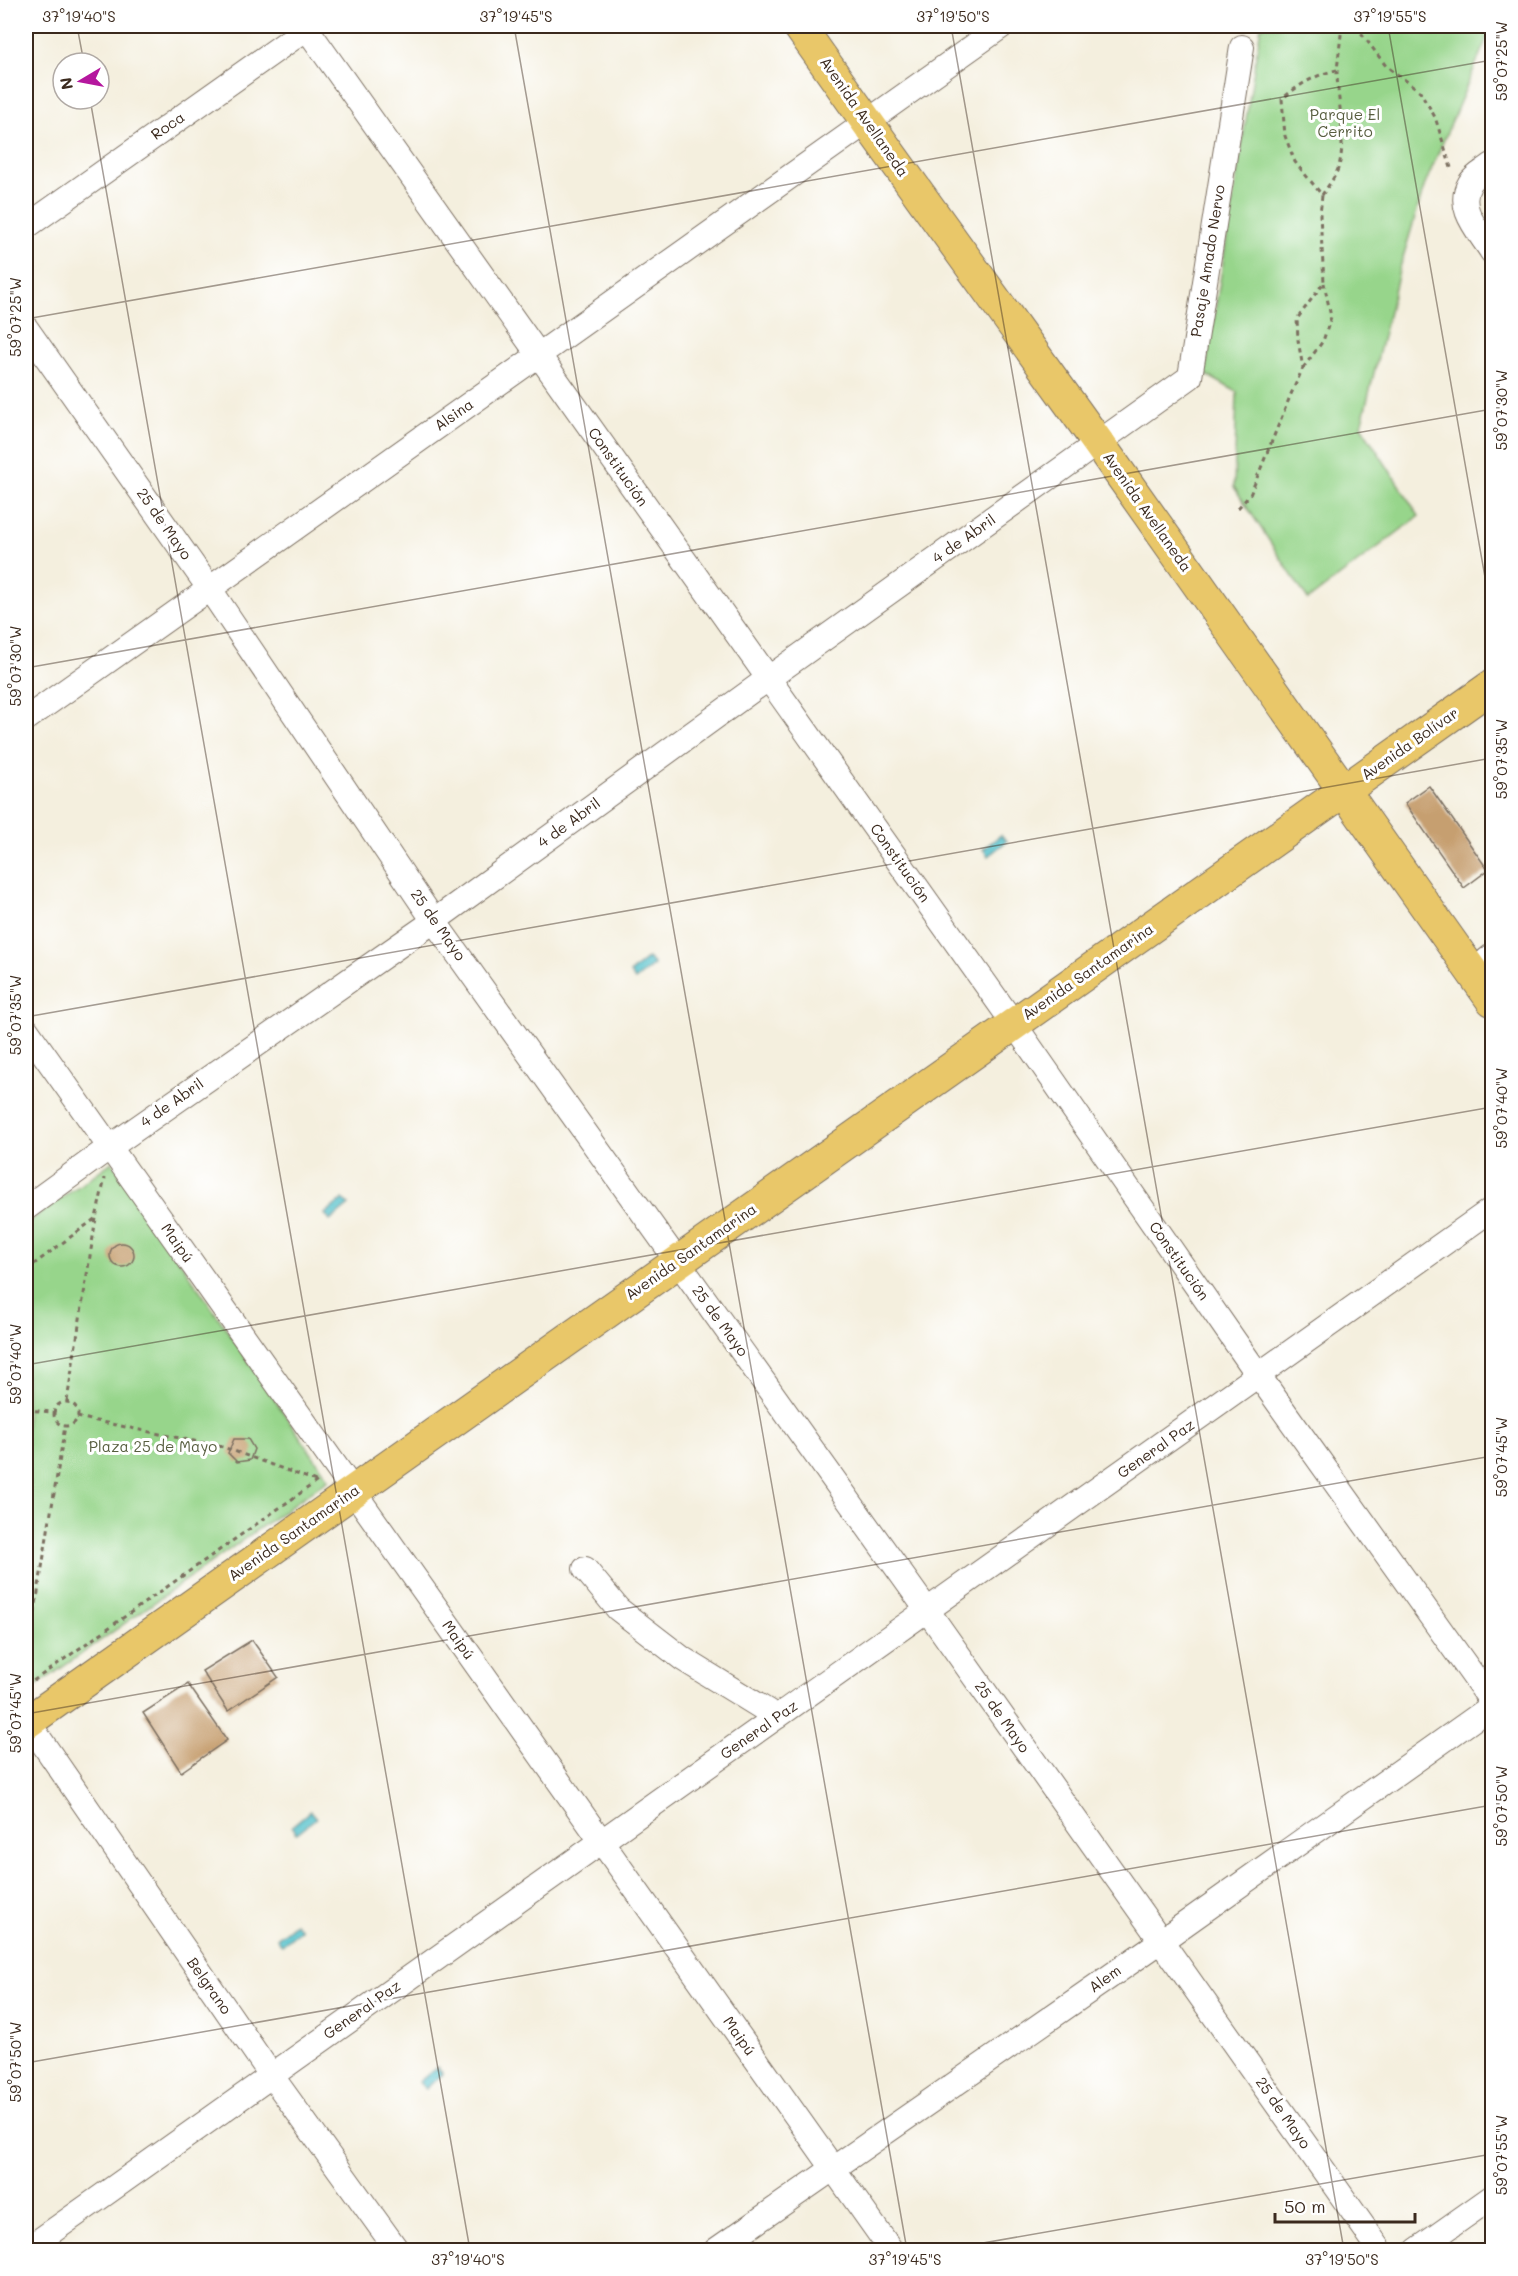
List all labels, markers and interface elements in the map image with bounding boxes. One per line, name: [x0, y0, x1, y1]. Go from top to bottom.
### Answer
text: 37°19'40"S: [42, 6, 116, 26]
text: 37°19'45"S: [479, 6, 553, 26]
text: 37°19'50"S: [916, 6, 990, 26]
text: 37°19'55"S: [1353, 6, 1427, 26]
text: 59°07'25"W: [1491, 21, 1511, 101]
north arrow: [51, 51, 111, 111]
street label: Avenida Avellaneda: [816, 52, 914, 180]
text: N: [54, 76, 77, 92]
park label: Parque El Cerrito: [1310, 104, 1380, 141]
street label: Roca: [147, 106, 188, 144]
street label: Pasaje Amado Nervo: [1185, 183, 1229, 338]
text: 59°07'25"W: [5, 277, 25, 357]
text: 59°07'30"W: [1491, 370, 1511, 450]
street label: Alsina: [430, 393, 477, 435]
street label: Constitución: [584, 423, 653, 510]
street label: Avenida Avellaneda: [1099, 447, 1197, 575]
street label: 25 de Mayo: [133, 483, 197, 563]
street label: 4 de Abril: [928, 509, 999, 567]
text: 59°07'30"W: [5, 626, 25, 706]
street label: Avenida Bolívar: [1357, 702, 1462, 784]
text: 59°07'35"W: [1491, 719, 1511, 799]
street label: 4 de Abril: [533, 793, 604, 852]
street label: Constitución: [866, 819, 935, 906]
street label: 25 de Mayo: [407, 884, 471, 964]
street label: Avenida Santamarina: [1018, 918, 1157, 1024]
text: 59°07'35"W: [5, 975, 25, 1055]
text: 59°07'40"W: [1491, 1068, 1511, 1148]
street label: 4 de Abril: [136, 1073, 207, 1131]
street label: Avenida Santamarina: [621, 1198, 760, 1304]
street label: Constitución: [1145, 1217, 1214, 1304]
street label: Maipú: [157, 1219, 198, 1266]
street label: 25 de Mayo: [688, 1281, 754, 1360]
text: 59°07'40"W: [5, 1324, 25, 1404]
street label: General Paz: [1113, 1414, 1198, 1482]
text: 59°07'45"W: [1491, 1417, 1511, 1497]
park label: Plaza 25 de Mayo: [89, 1436, 217, 1456]
street label: Avenida Santamarina: [224, 1479, 363, 1585]
street label: Maipú: [438, 1616, 479, 1663]
text: 59°07'45"W: [5, 1673, 25, 1753]
street label: 25 de Mayo: [971, 1676, 1035, 1756]
street label: General Paz: [716, 1695, 801, 1763]
text: 59°07'50"W: [1491, 1766, 1511, 1846]
street label: Belgrano: [183, 1953, 237, 2018]
street label: Alem: [1084, 1960, 1125, 1997]
street label: General Paz: [319, 1975, 404, 2043]
street label: Maipú: [719, 2012, 760, 2059]
text: 59°07'50"W: [5, 2022, 25, 2102]
street label: 25 de Mayo: [1252, 2072, 1316, 2152]
text: 59°07'55"W: [1491, 2115, 1511, 2195]
scale bar: [1275, 2186, 1414, 2224]
text: 50 m: [1284, 2194, 1326, 2218]
text: 37°19'40"S: [431, 2249, 505, 2269]
text: 37°19'45"S: [868, 2249, 942, 2269]
text: 37°19'50"S: [1305, 2249, 1379, 2269]

